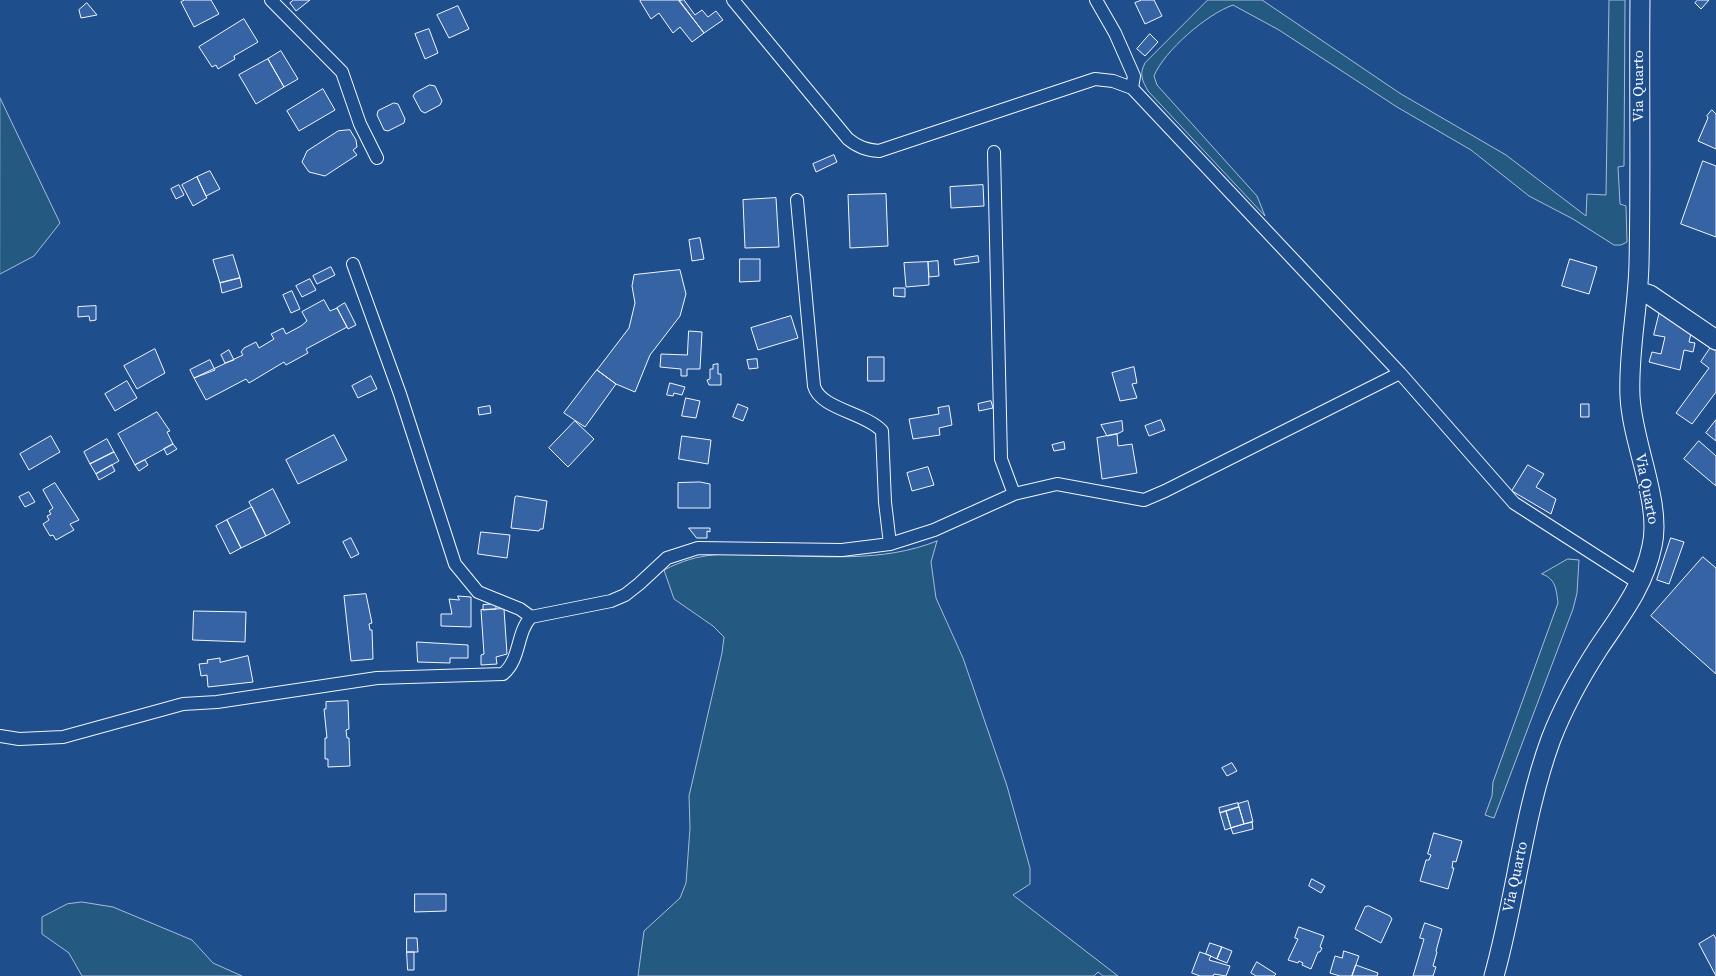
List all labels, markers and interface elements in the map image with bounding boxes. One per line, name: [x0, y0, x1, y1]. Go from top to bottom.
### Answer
street label: Via Quarto: [1630, 50, 1648, 122]
street label: Via Quarto: [1630, 452, 1662, 526]
street label: Via Quarto: [1500, 840, 1532, 914]

